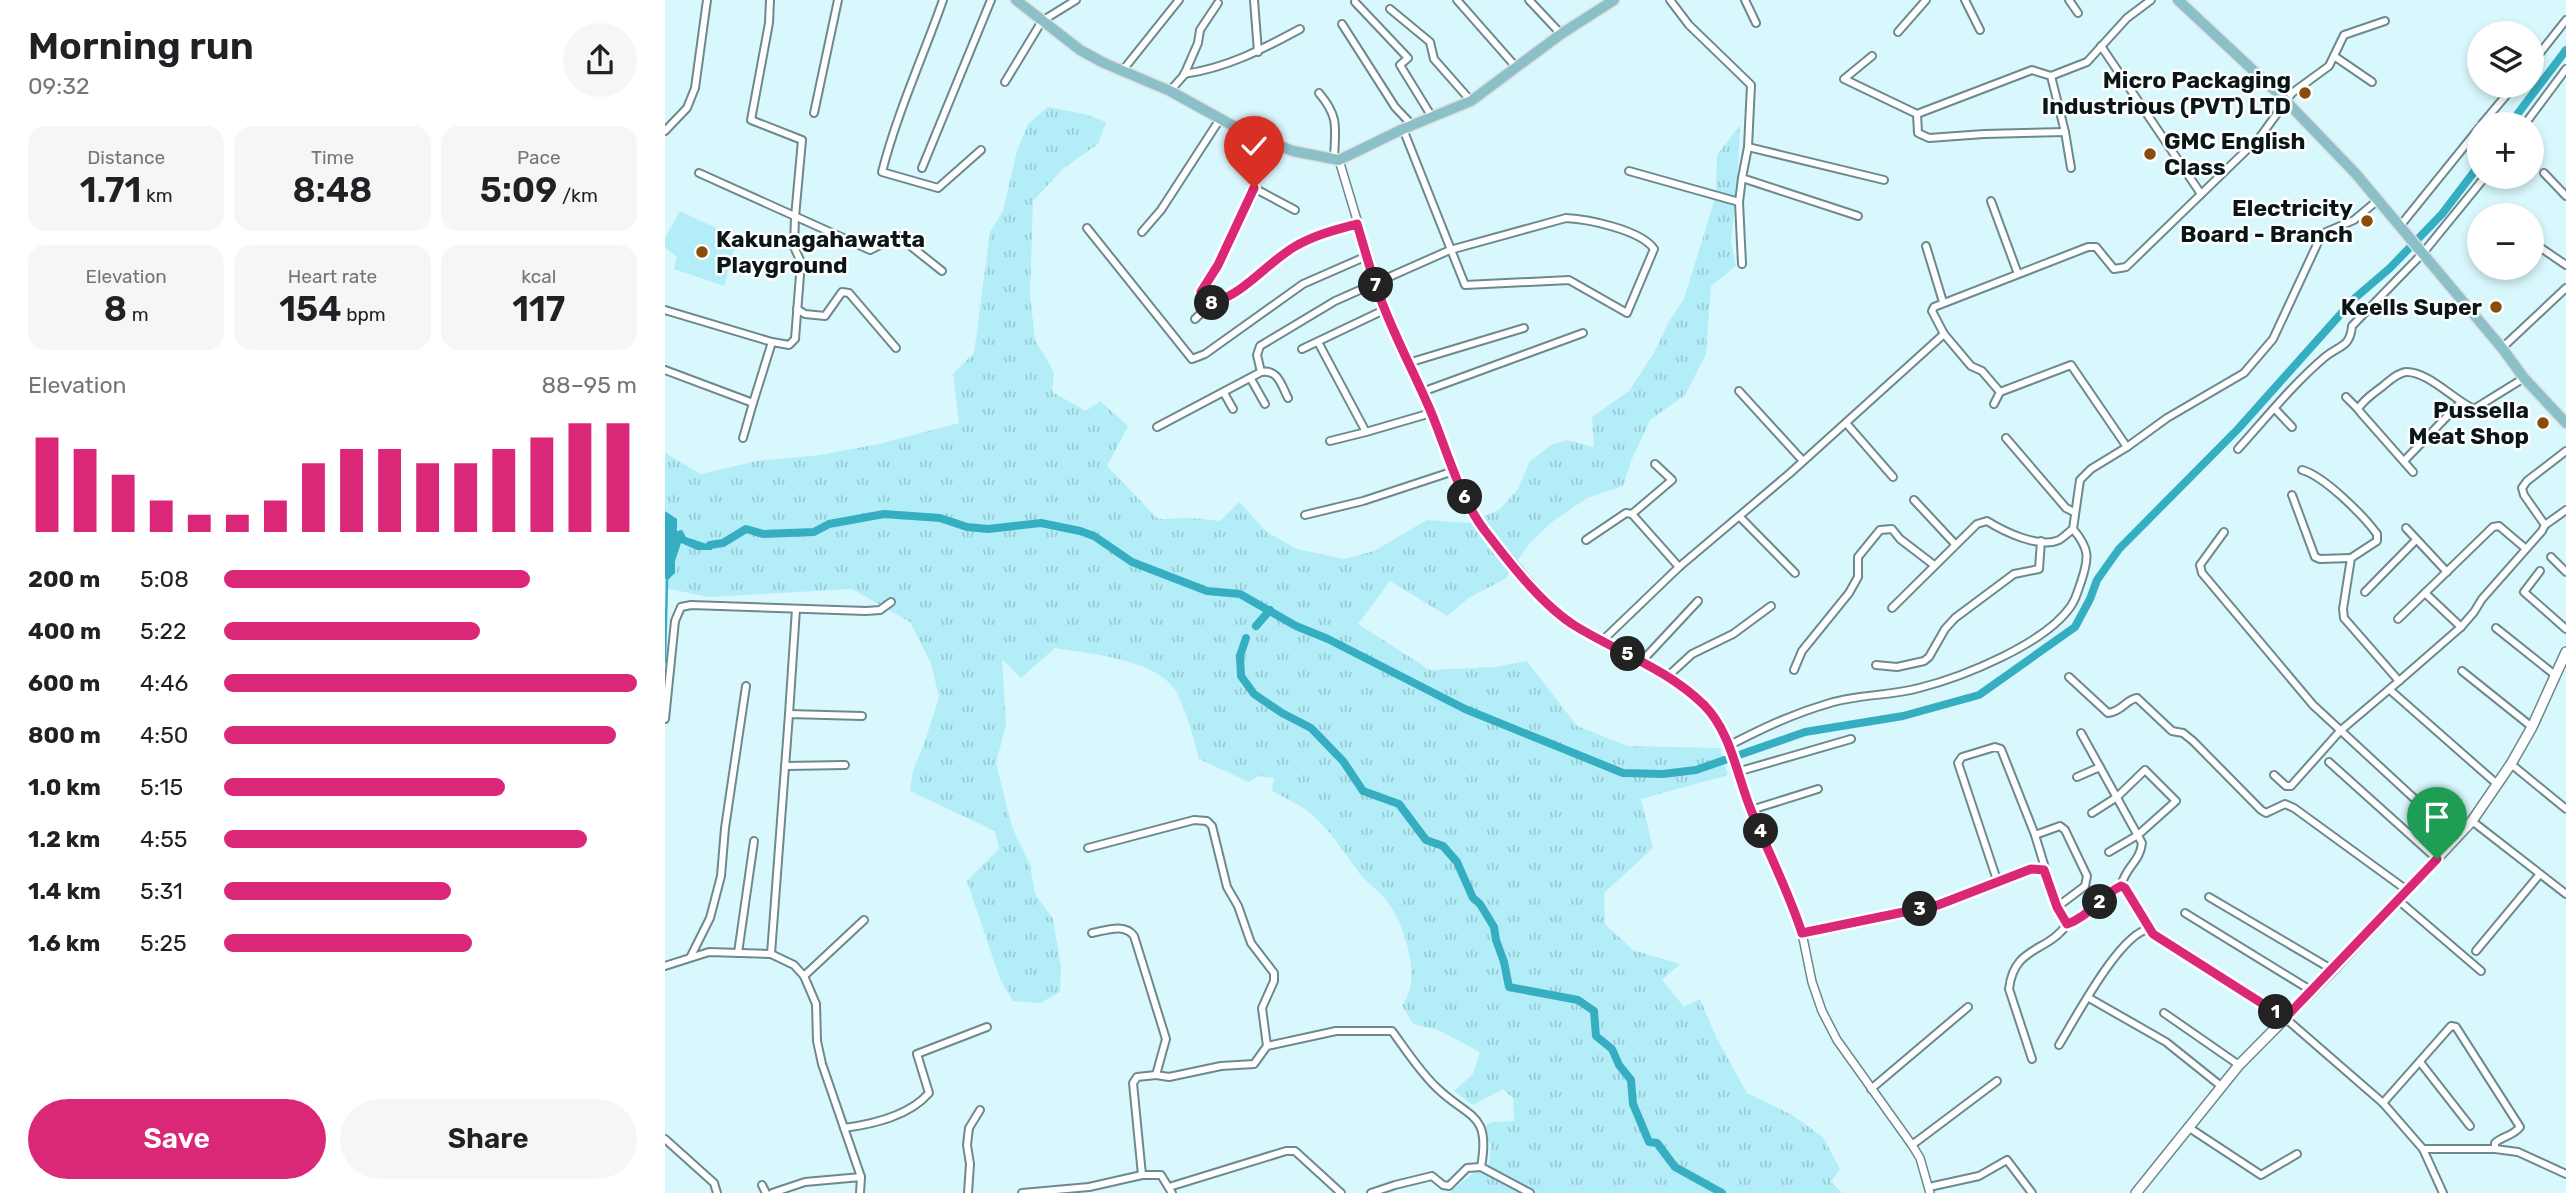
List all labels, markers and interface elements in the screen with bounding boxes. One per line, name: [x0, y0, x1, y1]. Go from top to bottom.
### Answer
map controls: [2467, 21, 2544, 280]
button: layers: [2467, 21, 2544, 98]
text: Morning run: [28, 23, 254, 69]
button: share: [563, 23, 637, 97]
place label: Micro Packaging Industrious (PVT) LTD: [2042, 66, 2291, 120]
text: 09:32: [28, 72, 89, 100]
marker: Micro Packaging Industrious (PVT) LTD: [2297, 85, 2313, 101]
button: +: [2467, 112, 2544, 189]
pin: [1224, 116, 1284, 188]
icon: check: [1235, 127, 1273, 165]
place label: GMC English Class: [2164, 127, 2306, 181]
text: Distance: [87, 146, 165, 169]
text: Time: [311, 146, 354, 169]
text: Pace: [517, 146, 561, 169]
marker: GMC English Class: [2142, 146, 2158, 162]
text: 1.71: [80, 169, 141, 211]
text: 8:48: [293, 169, 372, 211]
text: 5:09: [480, 169, 557, 211]
text: km: [141, 184, 173, 207]
text: /km: [557, 184, 598, 207]
place label: Electricity Board - Branch: [2180, 194, 2353, 248]
button: −: [2467, 203, 2544, 280]
marker: Electricity Board - Branch: [2359, 213, 2375, 229]
place label: Kakunagahawatta Playground: [716, 225, 925, 279]
marker: Kakunagahawatta Playground: [694, 244, 710, 260]
text: Elevation: [85, 265, 167, 288]
text: Heart rate: [288, 265, 377, 288]
text: kcal: [521, 265, 556, 288]
pin: 7: [1359, 268, 1393, 302]
text: 7: [1370, 273, 1381, 296]
pin: 8: [1195, 286, 1229, 320]
text: 8: [104, 288, 127, 330]
text: 154: [279, 288, 342, 330]
text: 117: [512, 288, 565, 330]
text: 8: [1205, 291, 1218, 314]
place label: Keells Super: [2341, 293, 2483, 321]
marker: Keells Super: [2488, 299, 2504, 315]
text: m: [127, 303, 149, 326]
text: bpm: [342, 303, 386, 326]
text: Elevation: [28, 371, 127, 399]
text: 88–95 m: [541, 371, 637, 399]
place label: Pussella Meat Shop: [2408, 396, 2529, 450]
marker: Pussella Meat Shop: [2535, 415, 2551, 431]
pin: 6: [1447, 480, 1483, 514]
text: 6: [1458, 485, 1471, 508]
text: 200 m: [28, 565, 100, 593]
text: 5:08: [140, 565, 189, 593]
text: 400 m: [28, 617, 101, 645]
text: 5:22: [140, 617, 187, 645]
pin: 5: [1611, 636, 1646, 672]
text: 5: [1621, 642, 1634, 665]
text: 600 m: [28, 669, 100, 697]
text: 4:46: [140, 669, 188, 697]
text: 800 m: [28, 721, 101, 749]
text: 4:50: [140, 721, 188, 749]
text: 1.0 km: [28, 773, 101, 801]
text: 5:15: [140, 773, 183, 801]
pin: [2407, 787, 2467, 859]
icon: arrive: [2418, 798, 2456, 836]
pin: 4: [1743, 814, 1779, 848]
text: 4: [1754, 819, 1767, 842]
text: 1.2 km: [28, 825, 100, 853]
text: 4:55: [140, 825, 188, 853]
text: 1.4 km: [28, 877, 101, 905]
text: 5:31: [140, 877, 183, 905]
pin: 2: [2083, 884, 2117, 920]
text: 2: [2093, 890, 2106, 913]
pin: 3: [1903, 892, 1937, 926]
text: 3: [1913, 897, 1926, 920]
text: 1.6 km: [28, 929, 100, 957]
text: 5:25: [140, 929, 187, 957]
pin: 1: [2259, 995, 2293, 1030]
text: 1: [2271, 1000, 2280, 1023]
button: Save: [28, 1099, 326, 1179]
button: Share: [340, 1099, 637, 1179]

